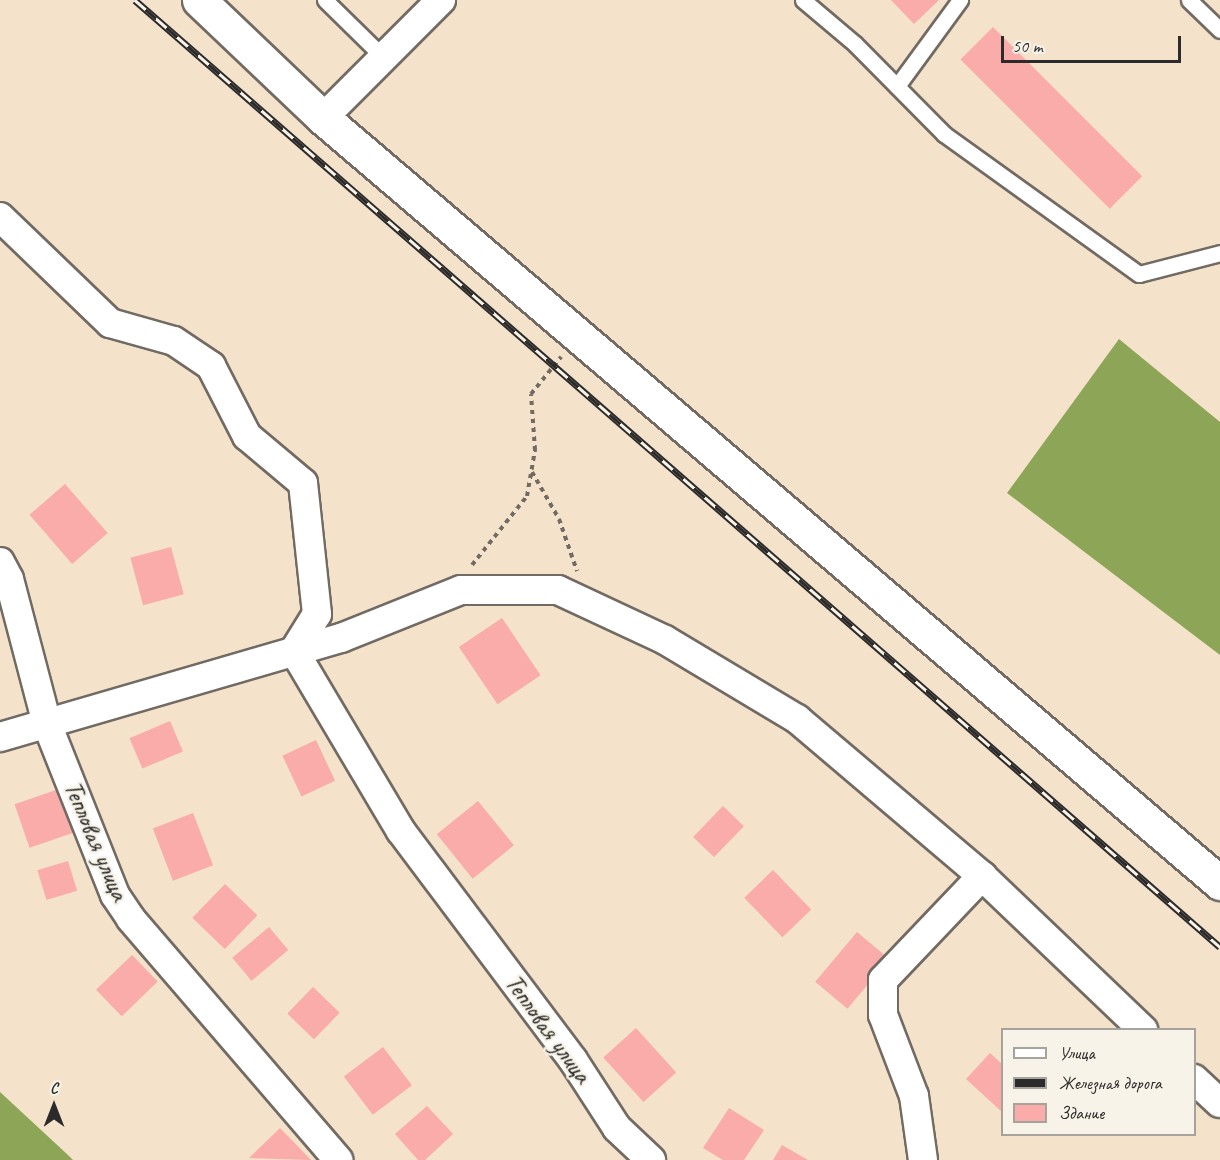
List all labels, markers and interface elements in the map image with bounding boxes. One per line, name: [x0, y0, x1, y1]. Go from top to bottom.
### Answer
scale bar: [1004, 24, 1184, 62]
text: 50 m: [1012, 35, 1043, 57]
street label: Тепловая улица: [57, 776, 135, 906]
street label: Тепловая улица: [498, 968, 598, 1090]
legend: [1001, 1028, 1196, 1136]
text: Улица: [1059, 1042, 1095, 1064]
text: Железная дорога: [1059, 1072, 1162, 1094]
north arrow: [24, 1076, 84, 1136]
text: С: [50, 1078, 58, 1098]
text: Здание: [1059, 1102, 1104, 1124]

